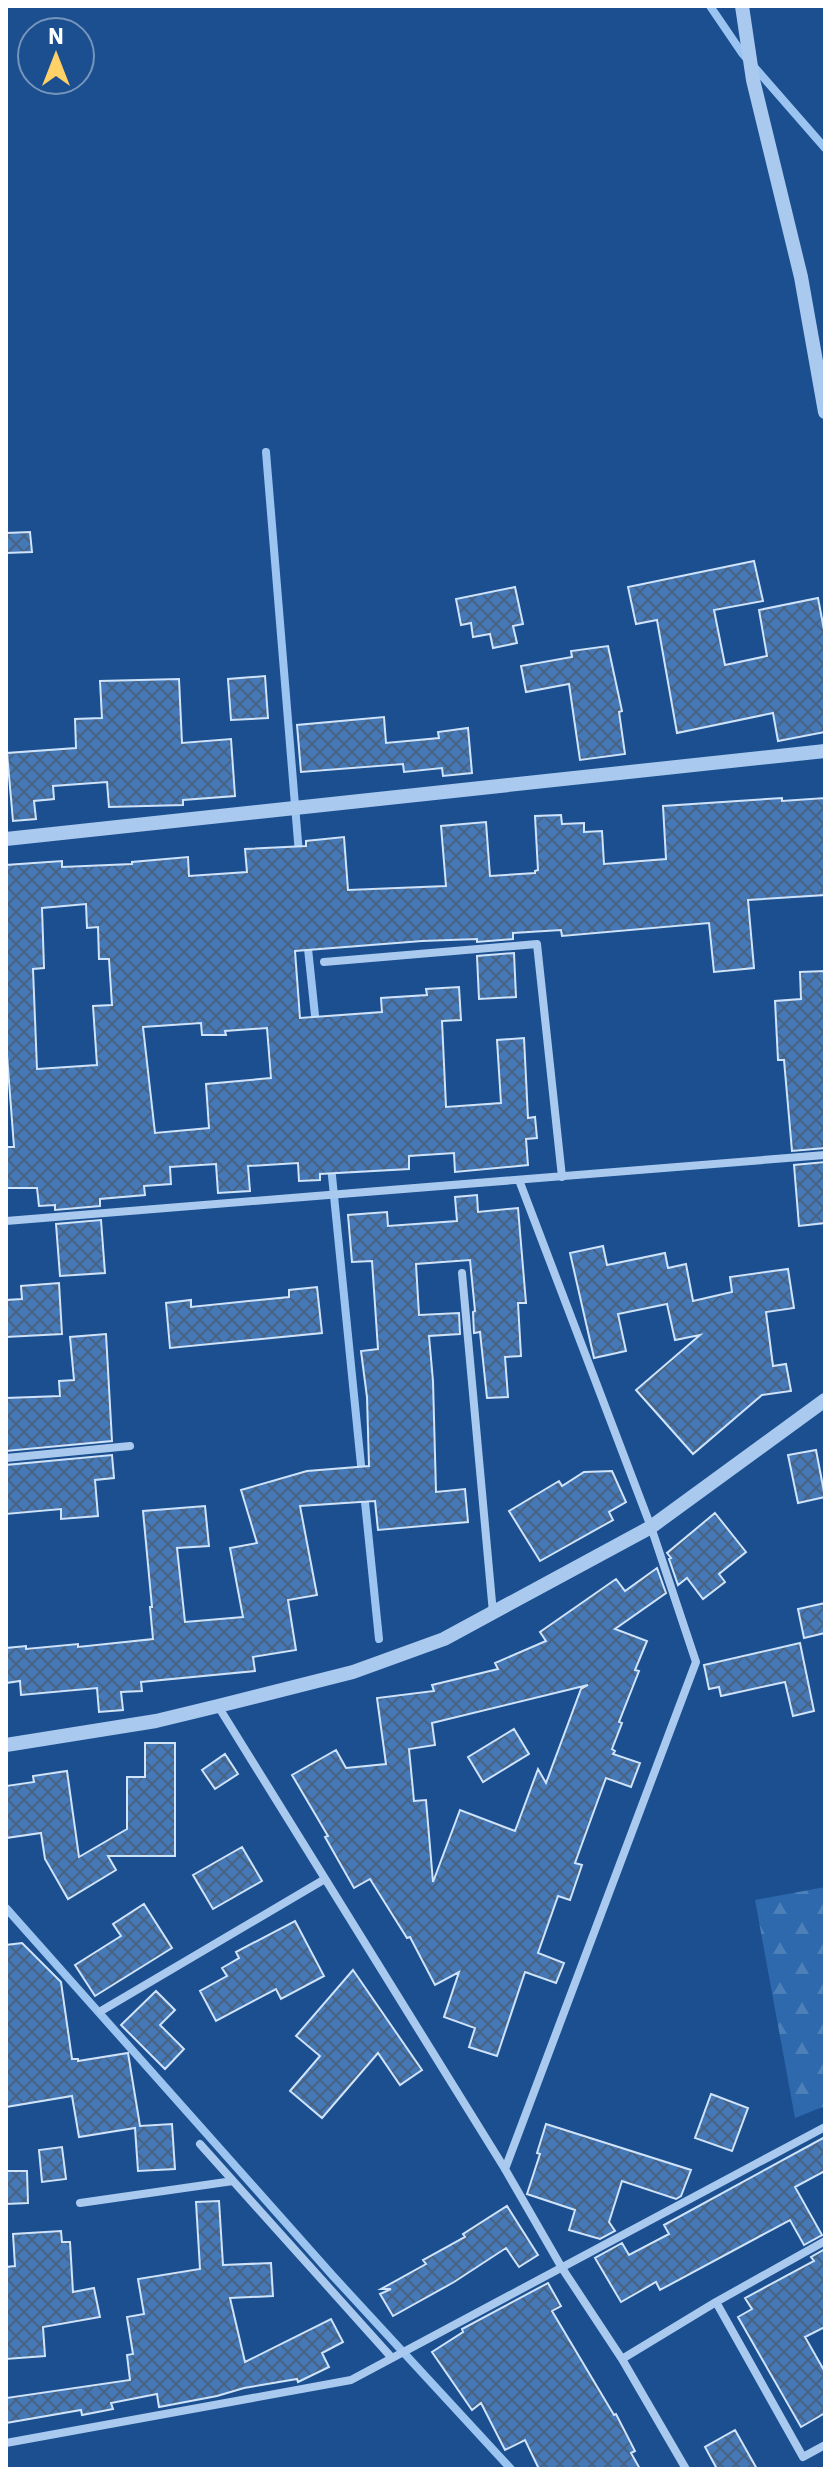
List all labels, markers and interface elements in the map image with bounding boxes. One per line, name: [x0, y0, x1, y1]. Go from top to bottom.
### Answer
north arrow: [16, 16, 96, 96]
text: N: [48, 21, 64, 50]

